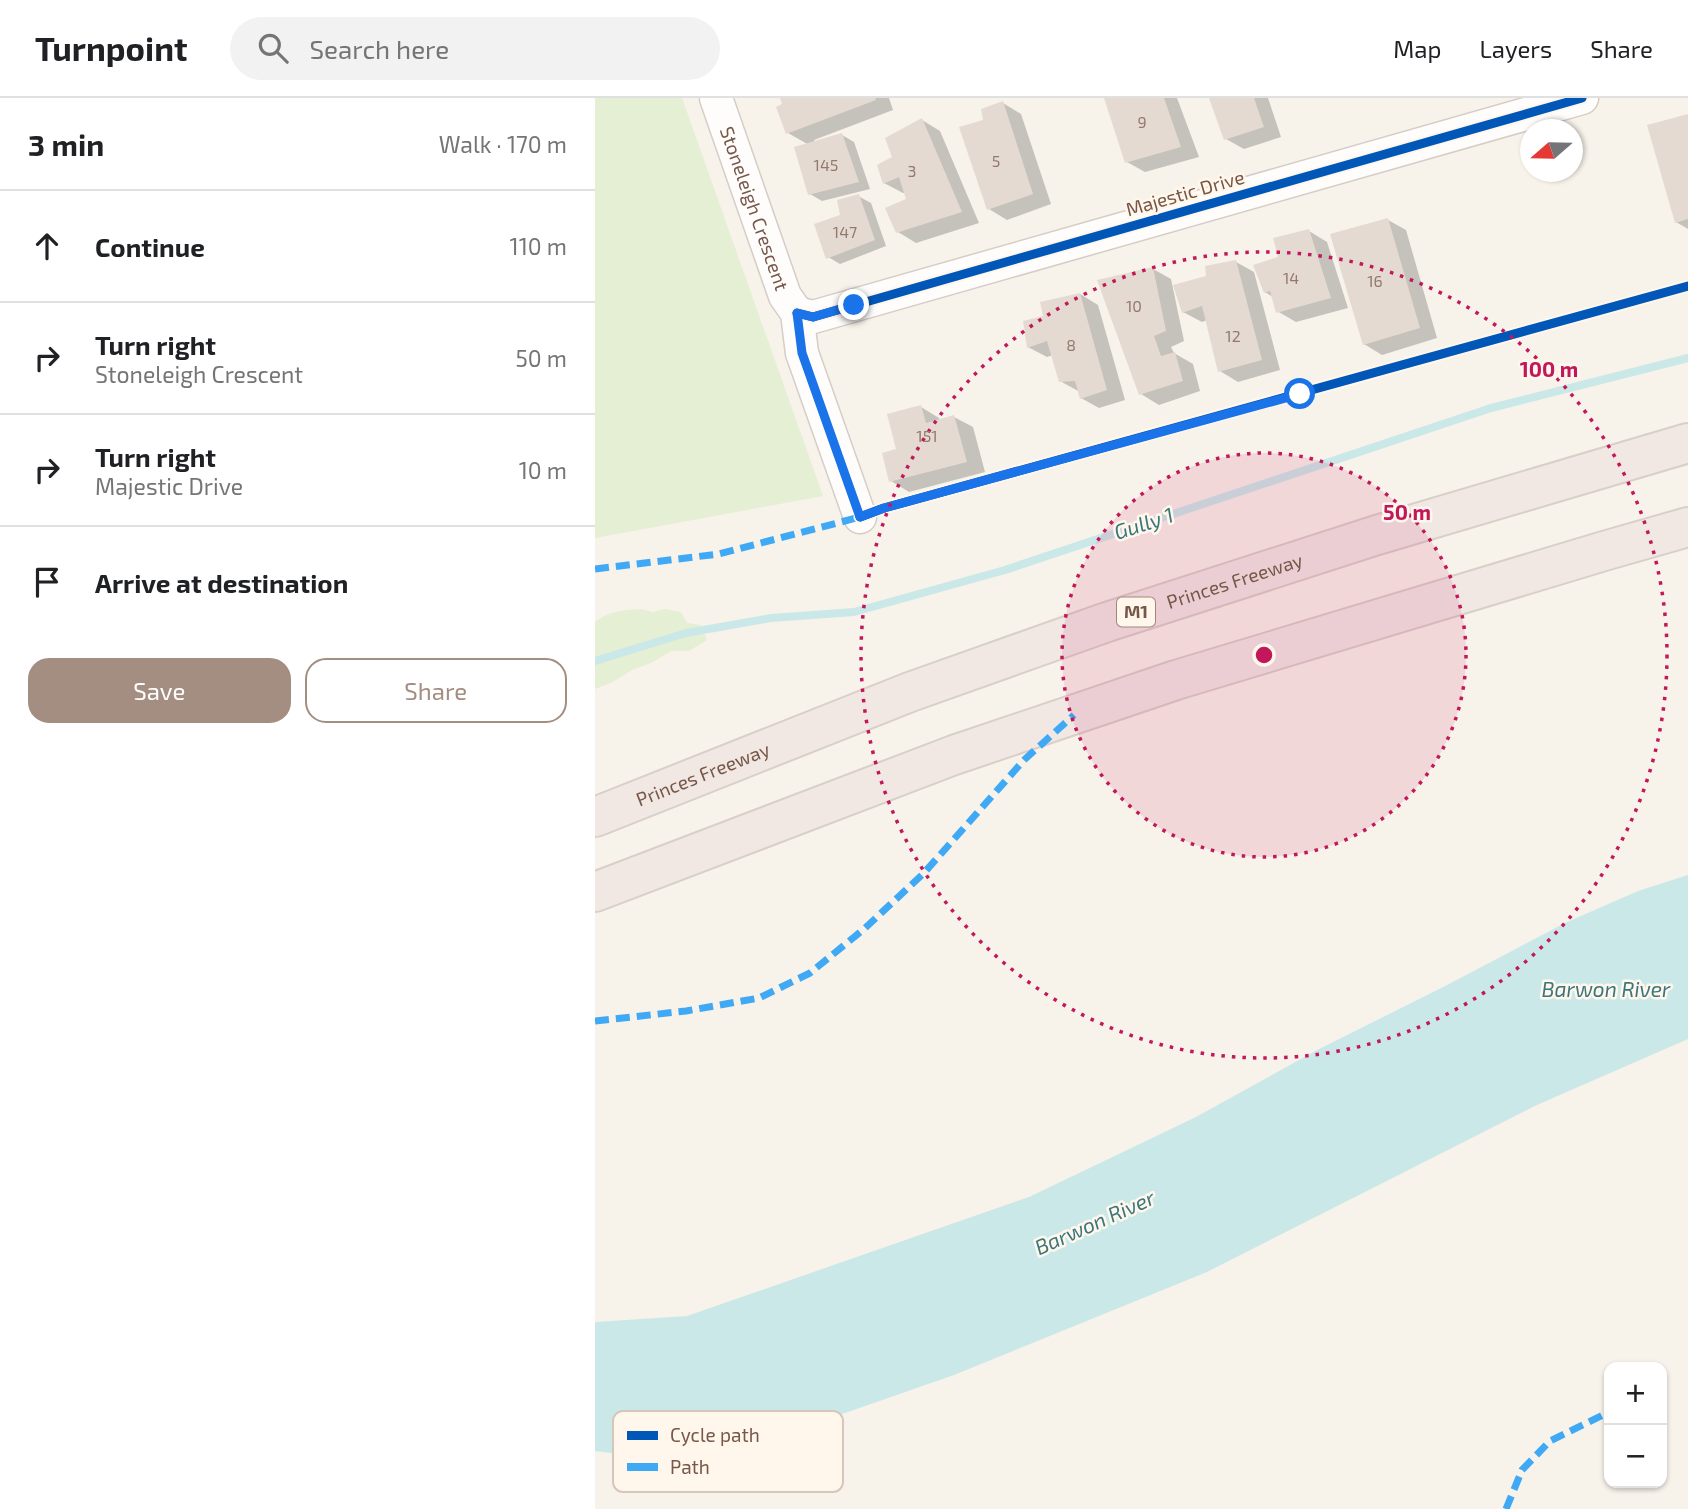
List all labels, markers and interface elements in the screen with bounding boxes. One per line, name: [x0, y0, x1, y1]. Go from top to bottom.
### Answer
search box: [230, 17, 720, 80]
text: Turnpoint: [35, 28, 188, 68]
icon: search: [254, 29, 292, 67]
text: Search here: [310, 33, 449, 64]
text: Map: [1393, 34, 1441, 63]
text: Layers: [1479, 34, 1552, 63]
text: Share: [1590, 34, 1653, 63]
house number: 9: [1137, 112, 1147, 131]
north arrow: [1520, 119, 1583, 182]
street label: Stoneleigh Crescent: [716, 123, 794, 293]
text: 3 min: [28, 126, 104, 162]
text: Walk · 170 m: [439, 130, 567, 158]
house number: 5: [992, 151, 1000, 170]
house number: 145: [814, 155, 838, 174]
house number: 3: [908, 161, 916, 180]
street label: Majestic Drive: [1123, 165, 1247, 220]
house number: 147: [833, 222, 857, 241]
icon: ahead: [28, 227, 66, 265]
text: Continue: [95, 231, 205, 262]
text: 110 m: [510, 232, 567, 260]
house number: 14: [1283, 268, 1299, 287]
house number: 16: [1367, 271, 1383, 290]
route end: [838, 289, 869, 320]
house number: 10: [1126, 296, 1142, 315]
house number: 12: [1225, 326, 1241, 345]
text: Turn right: [95, 329, 216, 360]
house number: 8: [1066, 335, 1076, 354]
icon: right: [28, 339, 66, 377]
text: 50 m: [516, 344, 567, 372]
text: 100 m: [1520, 356, 1578, 381]
text: Stoneleigh Crescent: [95, 360, 303, 388]
route start: [1284, 378, 1315, 409]
house number: 151: [916, 426, 938, 445]
text: Turn right: [95, 441, 216, 472]
icon: right: [28, 451, 66, 489]
text: 10 m: [519, 456, 567, 484]
text: Majestic Drive: [95, 472, 243, 500]
text: 50 m: [1383, 499, 1431, 524]
water label: Gully 1: [1111, 501, 1177, 545]
street label: Princes Freeway: [1163, 548, 1305, 613]
icon: arrive: [28, 563, 66, 601]
text: Arrive at destination: [95, 567, 348, 598]
road number: M1: [1117, 598, 1155, 626]
centre of rings: [1252, 643, 1276, 667]
button: Save: [28, 658, 291, 723]
button: Share: [305, 658, 567, 723]
street label: Princes Freeway: [633, 737, 773, 811]
water label: Barwon River: [1542, 976, 1671, 1001]
water label: Barwon River: [1030, 1184, 1159, 1259]
map controls: [1604, 1362, 1667, 1488]
button: +: [1604, 1362, 1667, 1425]
legend: [613, 1411, 843, 1492]
text: Cycle path: [670, 1423, 760, 1446]
button: −: [1604, 1425, 1667, 1488]
text: Path: [670, 1455, 710, 1478]

